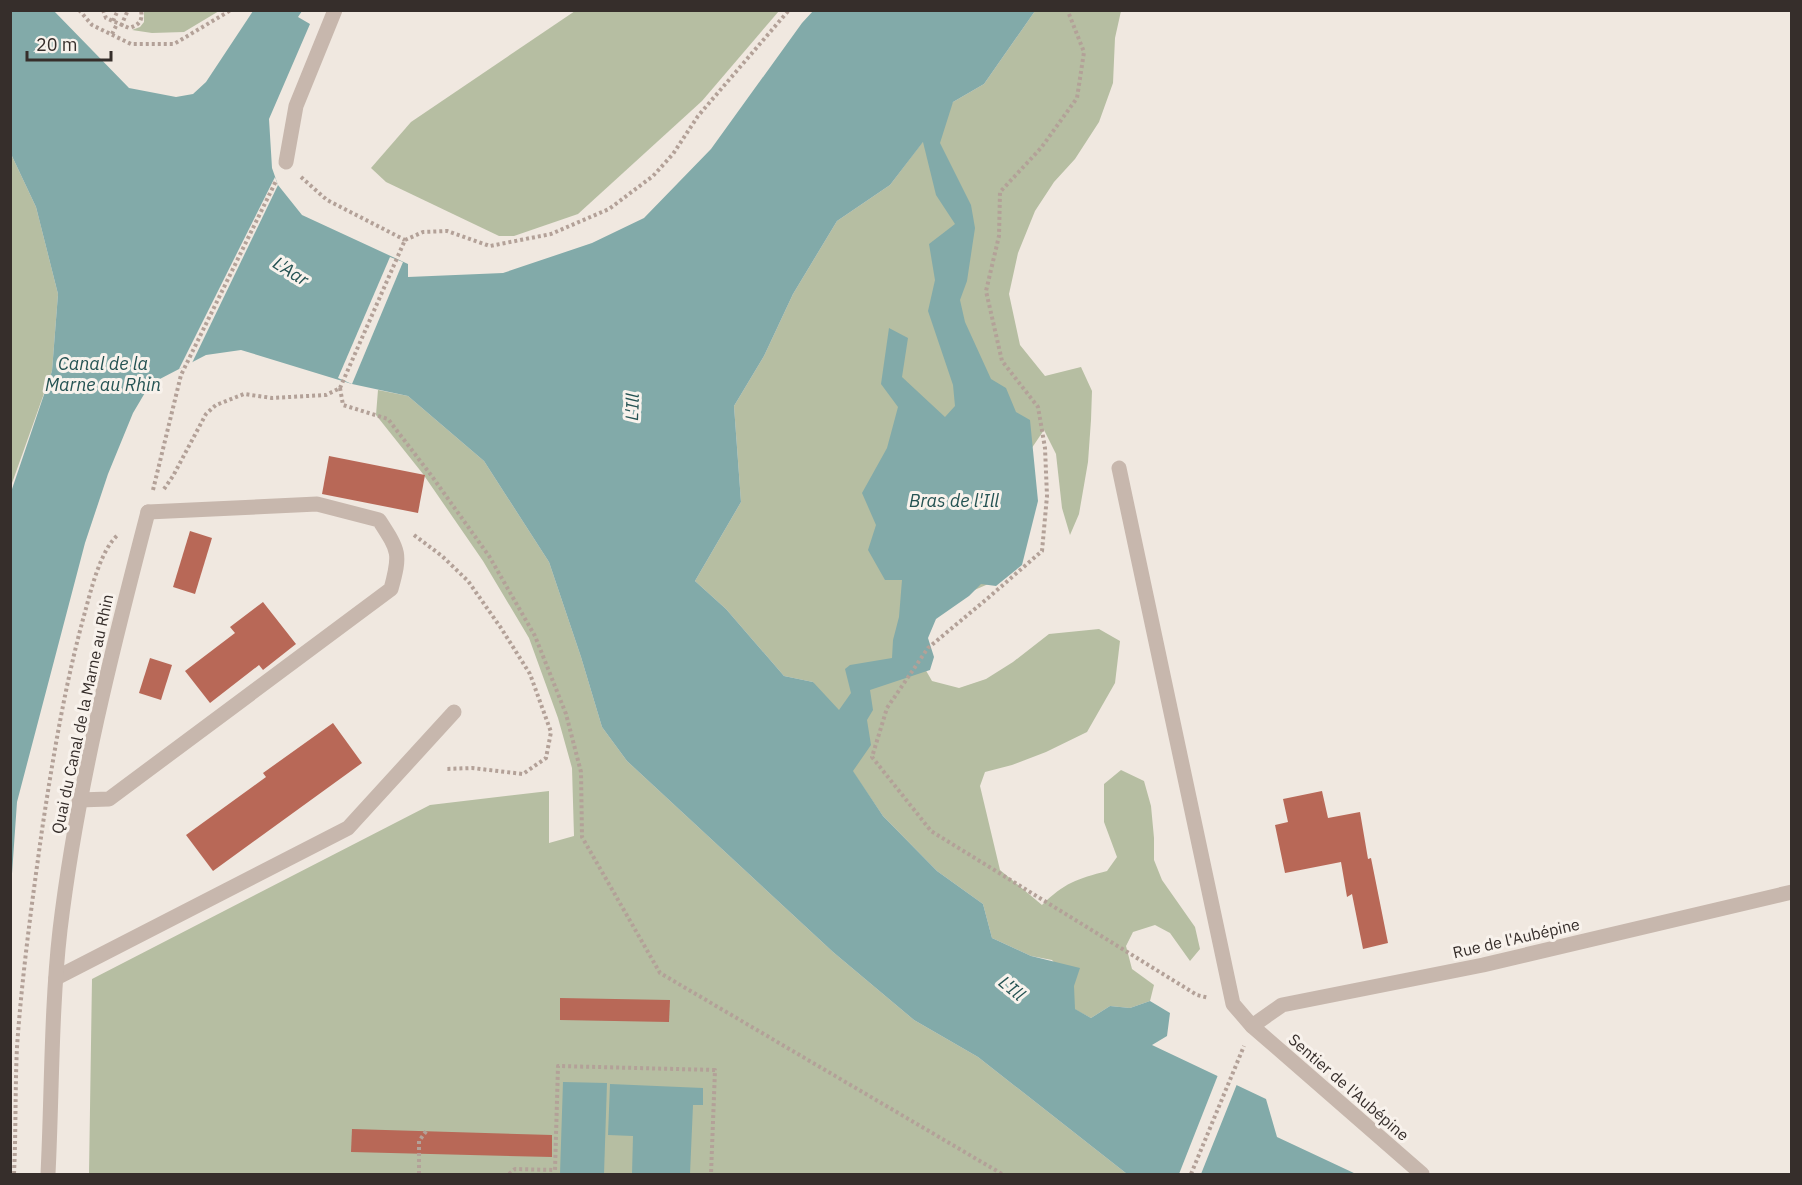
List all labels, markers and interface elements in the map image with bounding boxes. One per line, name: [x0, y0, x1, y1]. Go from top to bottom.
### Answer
scale bar: [27, 24, 111, 62]
text: 20 m: [36, 33, 78, 56]
water label: L'Aar: [269, 251, 313, 291]
water label: Canal de la Marne au Rhin: [45, 352, 161, 396]
water label: L'Ill: [620, 393, 644, 421]
water label: Bras de l'Ill: [909, 489, 999, 512]
street label: Quai du Canal de la Marne au Rhin: [47, 592, 117, 836]
street label: Rue de l'Aubépine: [1451, 914, 1582, 962]
water label: L'Ill: [994, 970, 1030, 1006]
street label: Sentier de l'Aubépine: [1285, 1029, 1413, 1145]

